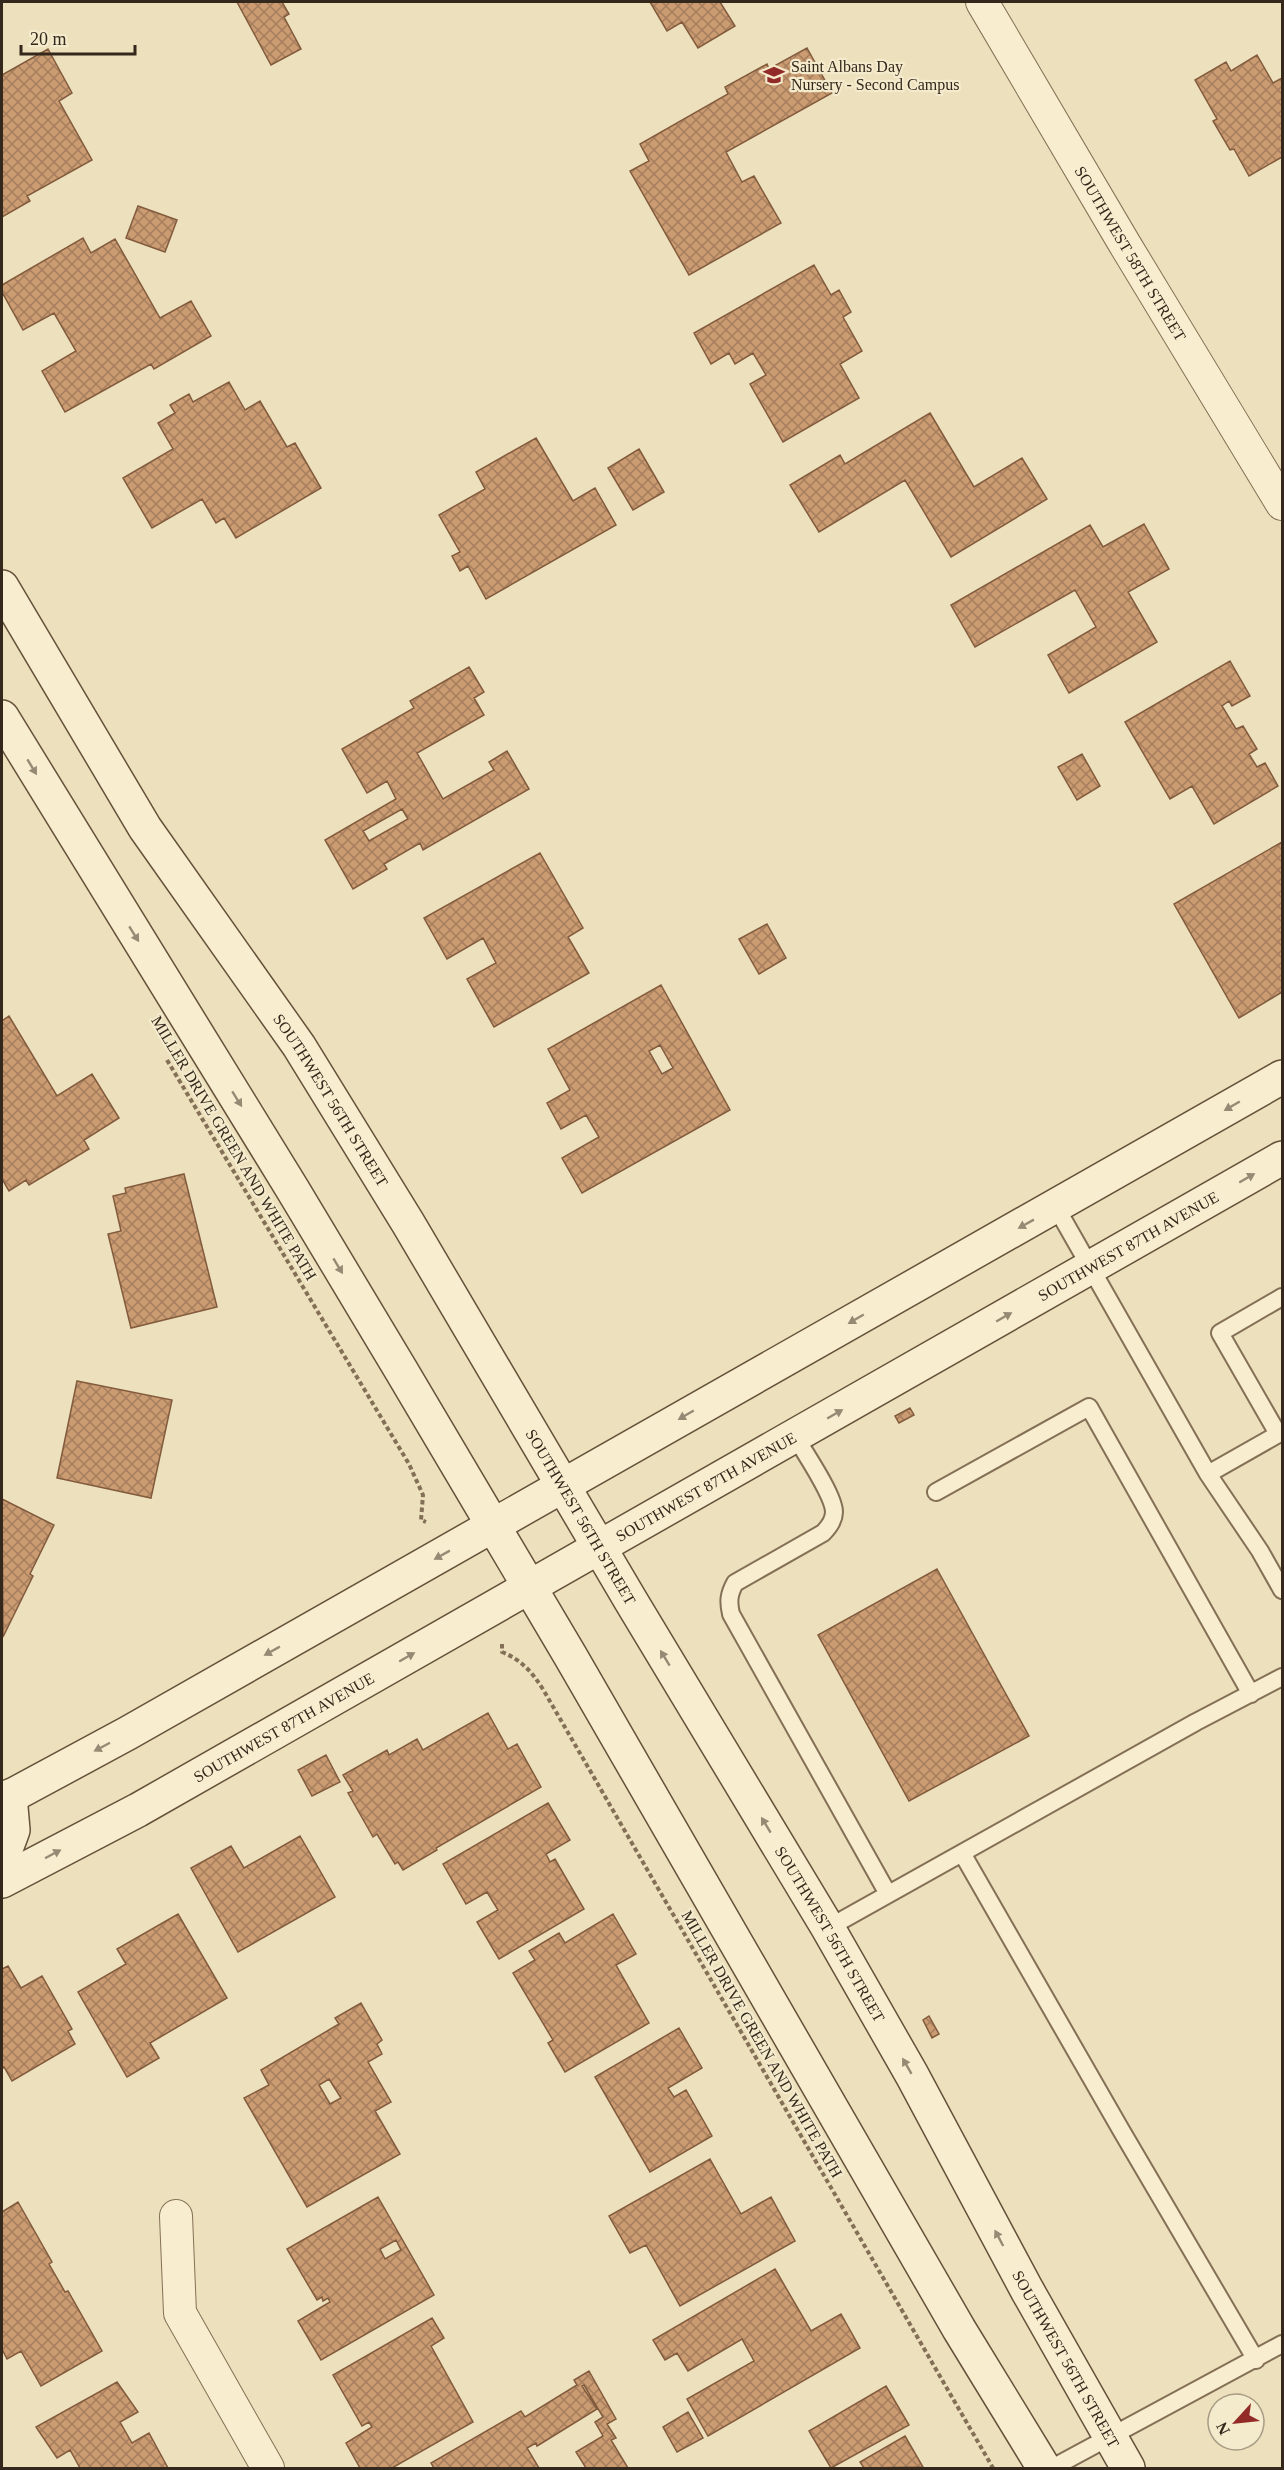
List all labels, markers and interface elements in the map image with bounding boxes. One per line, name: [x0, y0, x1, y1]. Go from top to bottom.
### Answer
scale bar: [21, 18, 135, 56]
text: 20 m: [30, 29, 67, 49]
place label: Saint Albans Day Nursery - Second Campus: [791, 58, 959, 94]
school or university icon: Saint Albans Day Nursery - Second Campus: [762, 63, 786, 87]
street label: SOUTHWEST 58TH STREET: [1072, 163, 1190, 344]
one-way arrow: [26, 759, 37, 775]
one-way arrow: [128, 926, 139, 942]
street label: SOUTHWEST 56TH STREET: [270, 1010, 392, 1190]
street label: MILLER DRIVE GREEN AND WHITE PATH: [148, 1013, 320, 1284]
one-way arrow: [231, 1091, 242, 1107]
one-way arrow: [1223, 1101, 1240, 1111]
one-way arrow: [1239, 1173, 1255, 1184]
street label: SOUTHWEST 87TH AVENUE: [1035, 1188, 1221, 1304]
one-way arrow: [1017, 1219, 1034, 1229]
one-way arrow: [333, 1258, 344, 1274]
one-way arrow: [996, 1312, 1013, 1322]
one-way arrow: [848, 1313, 864, 1324]
one-way arrow: [827, 1408, 843, 1419]
one-way arrow: [677, 1410, 694, 1420]
street label: SOUTHWEST 56TH STREET: [523, 1426, 640, 1608]
street label: SOUTHWEST 87TH AVENUE: [613, 1428, 799, 1544]
one-way arrow: [434, 1550, 450, 1561]
one-way arrow: [264, 1646, 280, 1657]
one-way arrow: [660, 1650, 671, 1666]
one-way arrow: [399, 1652, 416, 1662]
street label: SOUTHWEST 87TH AVENUE: [190, 1669, 377, 1785]
one-way arrow: [93, 1742, 110, 1752]
one-way arrow: [760, 1817, 771, 1833]
street label: SOUTHWEST 56TH STREET: [772, 1843, 888, 2025]
one-way arrow: [45, 1849, 62, 1859]
street label: MILLER DRIVE GREEN AND WHITE PATH: [678, 1908, 846, 2181]
one-way arrow: [901, 2058, 912, 2074]
one-way arrow: [994, 2229, 1004, 2246]
street label: SOUTHWEST 56TH STREET: [1010, 2267, 1123, 2451]
north arrow: [1206, 2392, 1266, 2452]
text: N: [1213, 2419, 1233, 2438]

